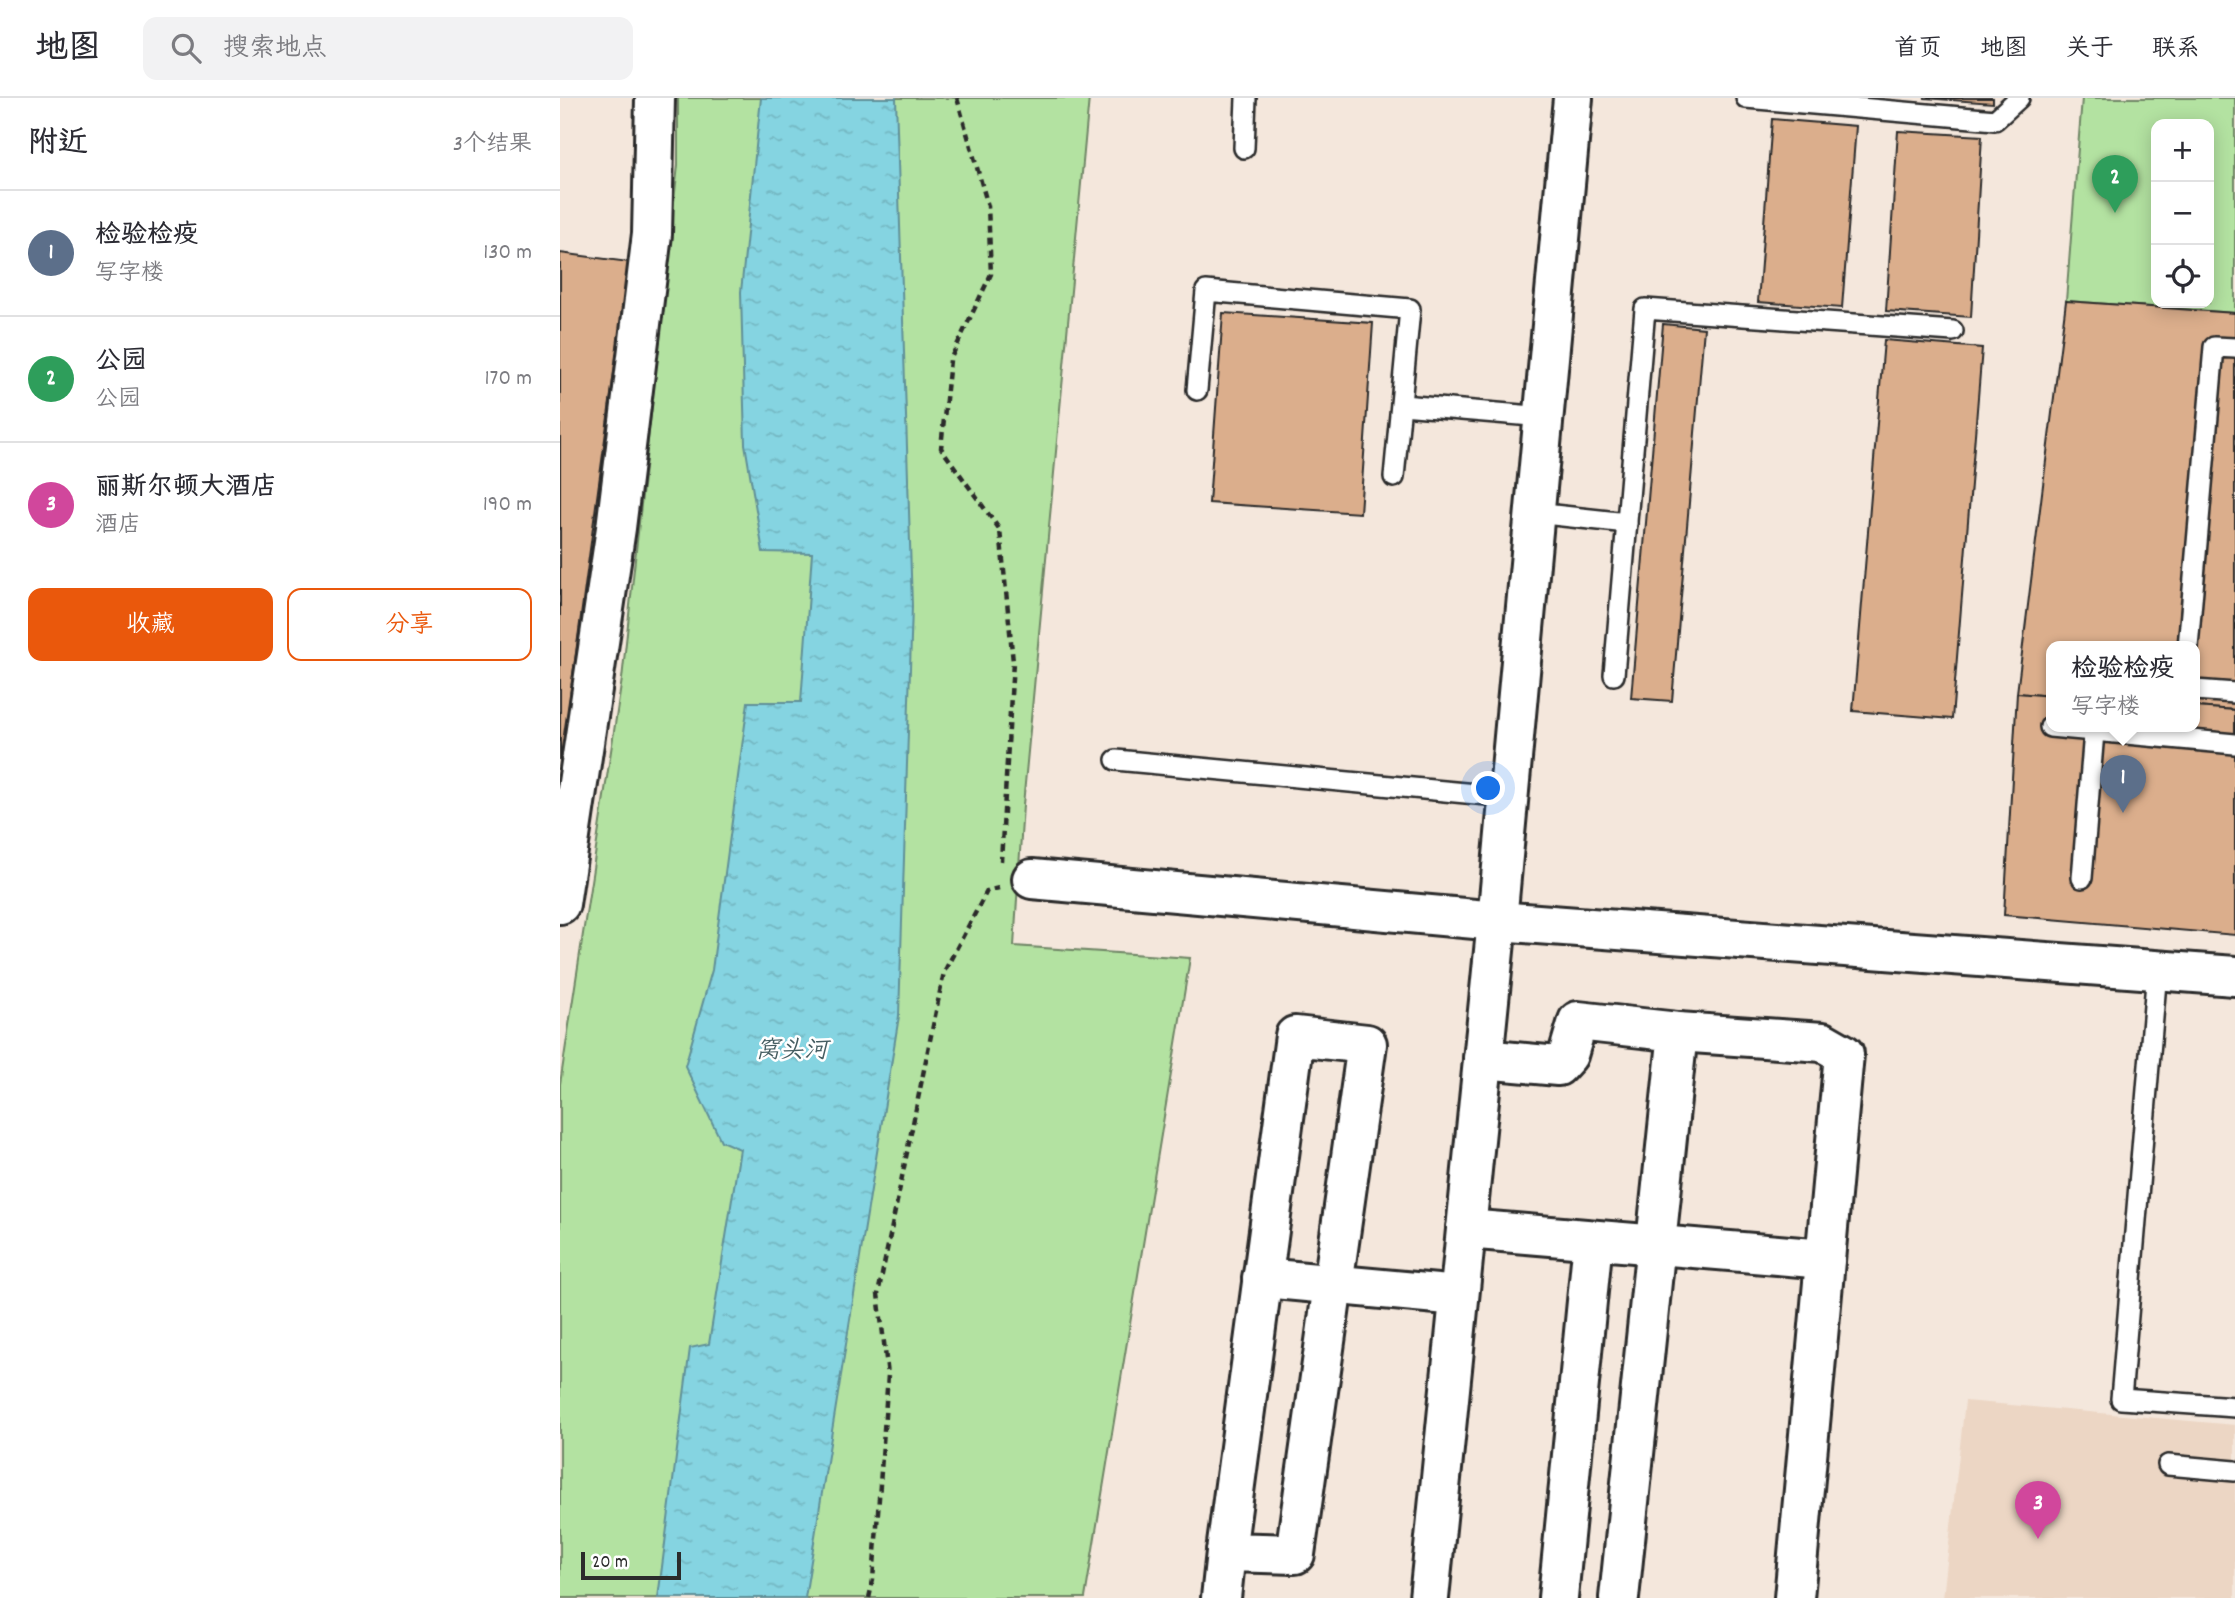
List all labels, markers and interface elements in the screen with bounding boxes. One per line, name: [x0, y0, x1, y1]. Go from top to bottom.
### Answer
search box: [143, 17, 633, 80]
text: 地图: [35, 27, 101, 74]
icon: search: [167, 29, 205, 67]
text: 搜索地点: [223, 31, 327, 68]
text: 首页: [1894, 33, 1942, 67]
text: 地图: [1980, 33, 2028, 67]
text: 关于: [2066, 33, 2114, 67]
text: 联系: [2152, 33, 2200, 67]
map controls: [2151, 119, 2214, 308]
button: +: [2151, 119, 2214, 182]
text: 附近: [28, 124, 88, 167]
text: 3个结果: [453, 129, 532, 162]
pin: 2: [2092, 155, 2138, 213]
button: −: [2151, 182, 2214, 245]
text: 检验检疫: [95, 218, 199, 255]
text: 1: [48, 237, 54, 270]
text: 130 m: [483, 237, 532, 270]
button: locate: [2151, 245, 2214, 308]
text: 写字楼: [95, 258, 164, 291]
text: 公园: [95, 344, 147, 381]
text: 2: [46, 363, 56, 396]
text: 170 m: [485, 363, 532, 396]
text: 公园: [95, 384, 141, 417]
text: 丽斯尔顿大酒店: [95, 470, 277, 507]
text: 3: [46, 489, 56, 522]
text: 190 m: [483, 489, 532, 522]
text: 酒店: [95, 510, 141, 543]
button: 收藏: [28, 588, 273, 661]
button: 分享: [287, 588, 532, 661]
popup: [2046, 641, 2200, 732]
text: 检验检疫: [2071, 652, 2175, 689]
text: 写字楼: [2071, 692, 2140, 725]
pin: 1: [2100, 755, 2146, 813]
your location: [1471, 771, 1505, 805]
water label: 窝头河: [756, 1035, 832, 1069]
pin: 3: [2015, 1481, 2061, 1539]
scale bar: [581, 1549, 681, 1581]
text: 20 m: [592, 1550, 628, 1577]

